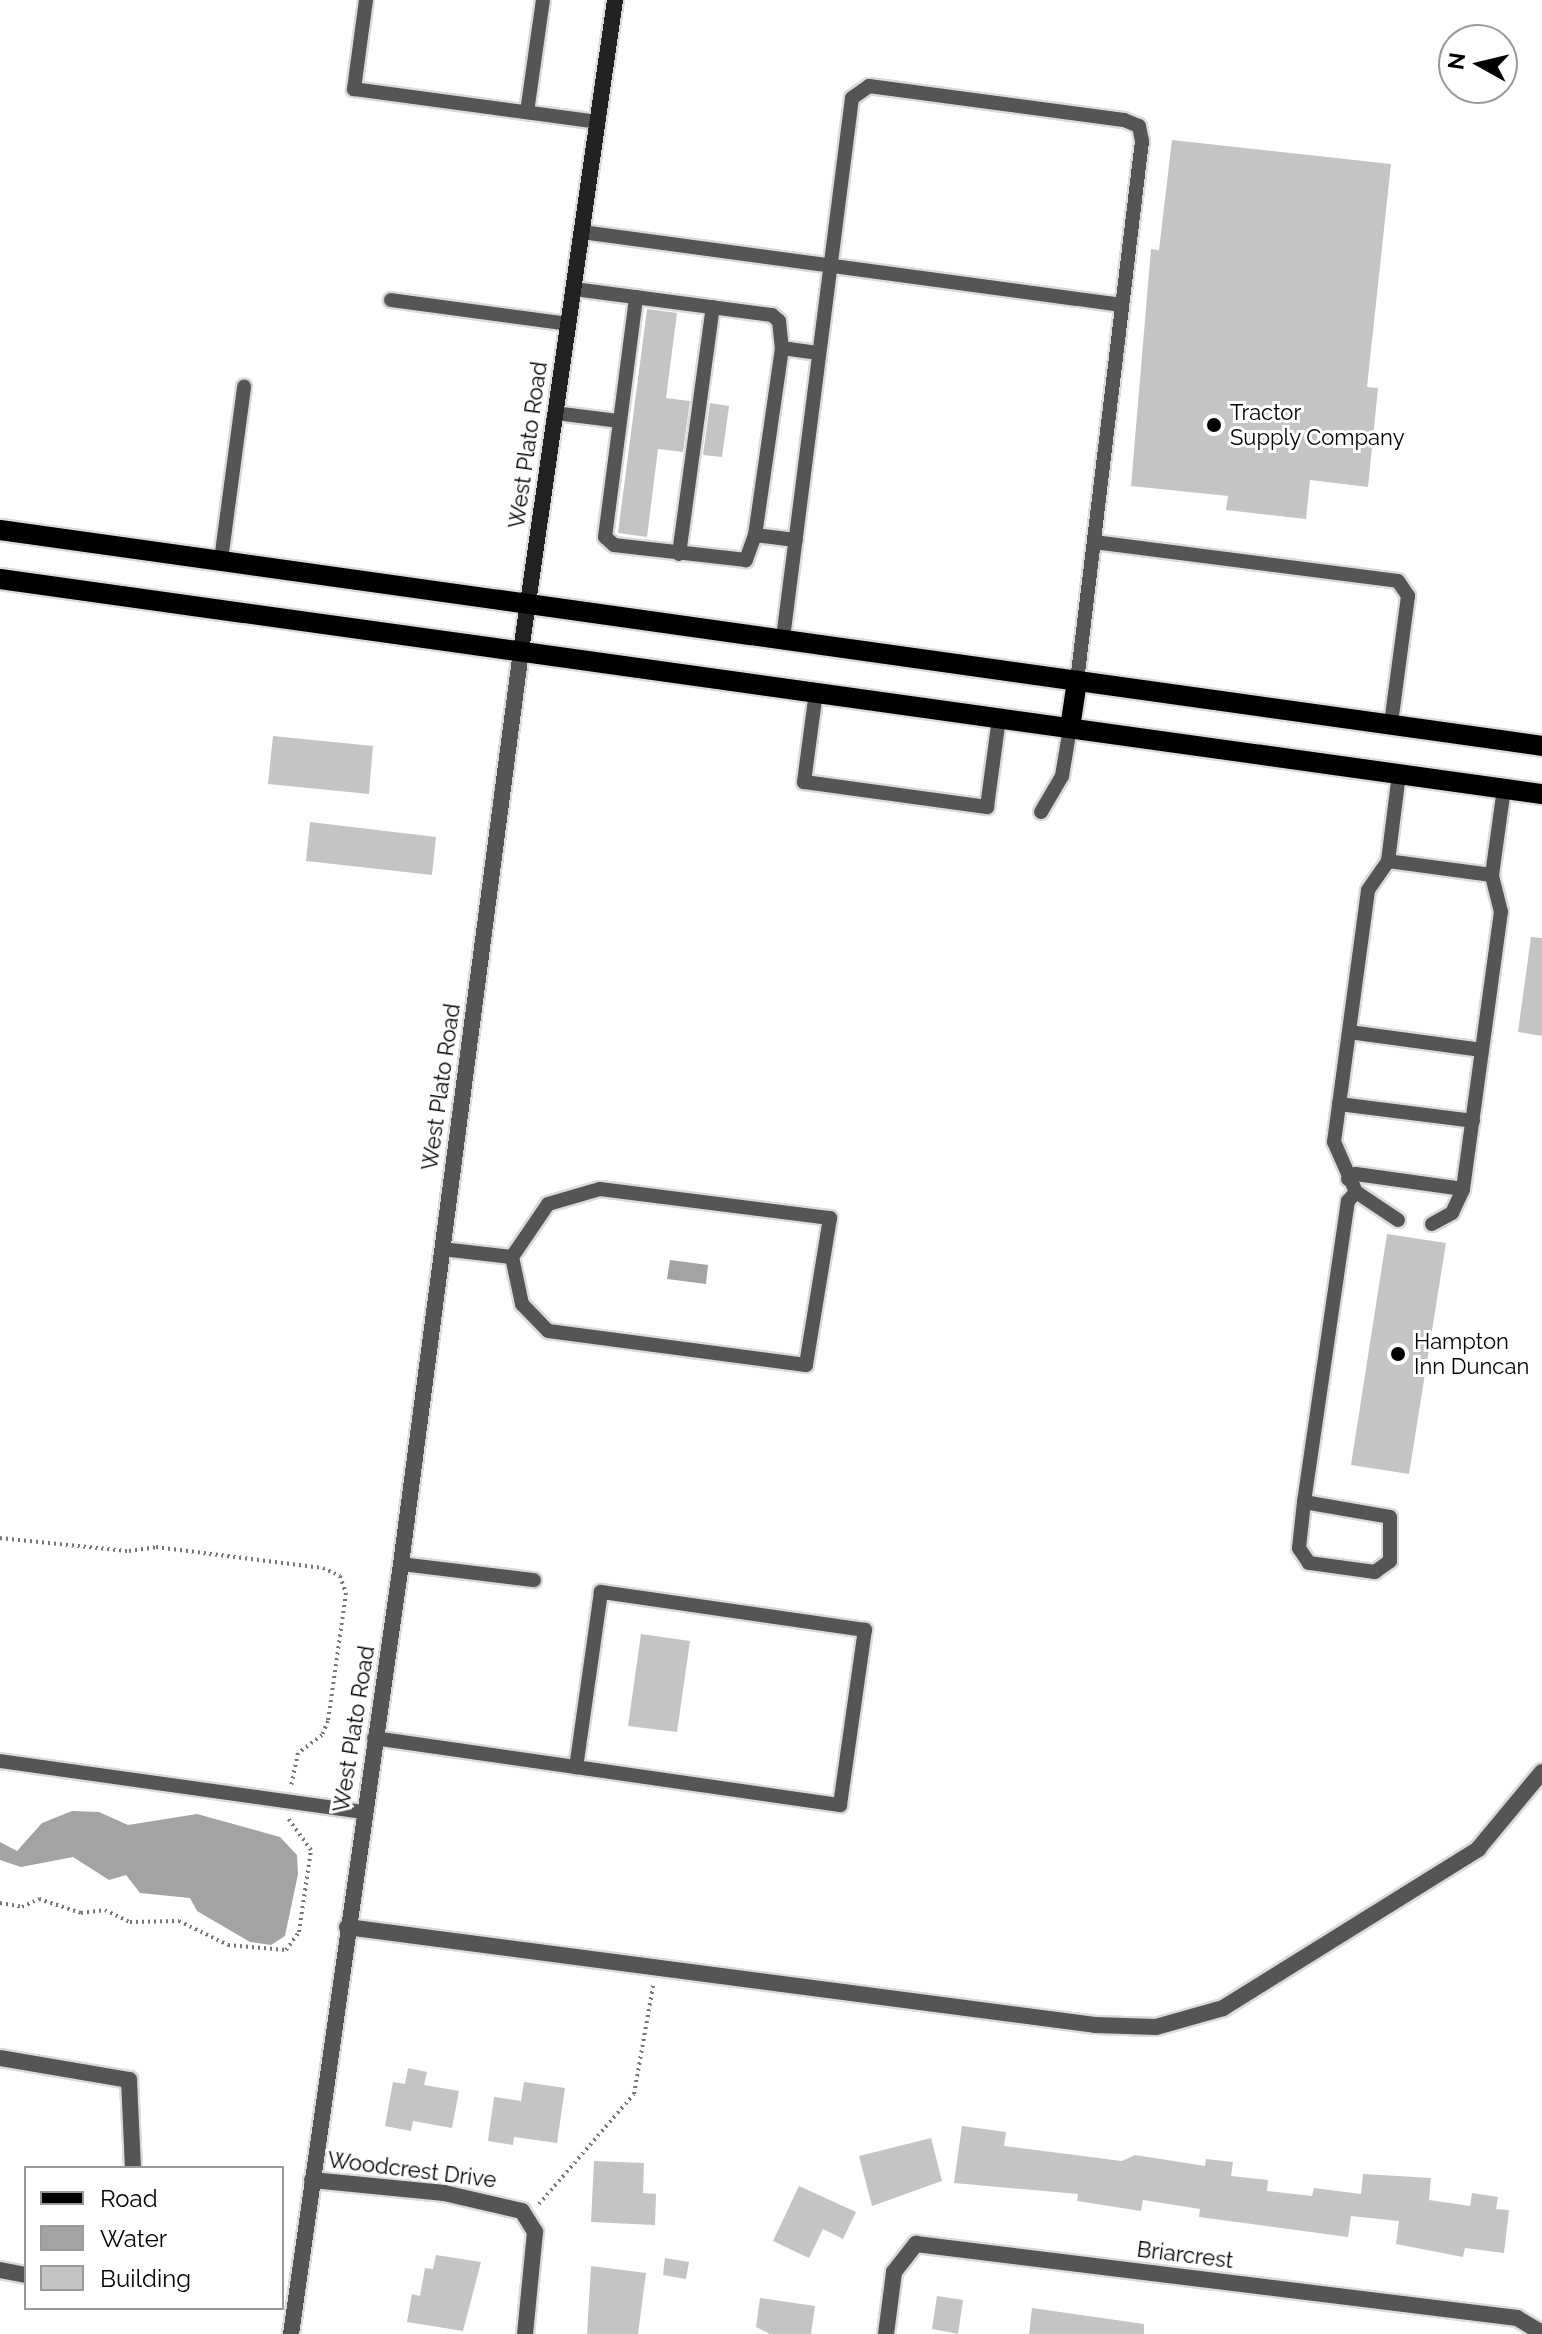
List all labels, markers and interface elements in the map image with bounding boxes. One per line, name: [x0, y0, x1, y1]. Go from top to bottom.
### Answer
north arrow: [1438, 24, 1518, 104]
text: N: [1442, 51, 1470, 71]
street label: West Plato Road: [503, 360, 553, 530]
place label: Tractor Supply Company: [1230, 399, 1405, 450]
marker: Tractor Supply Company: [1205, 416, 1223, 434]
street label: West Plato Road: [416, 1002, 466, 1172]
place label: Hampton Inn Duncan: [1414, 1328, 1529, 1380]
marker: Hampton Inn Duncan: [1389, 1345, 1407, 1363]
street label: West Plato Road: [328, 1644, 380, 1814]
street label: Woodcrest Drive: [326, 2147, 498, 2193]
legend: [24, 2166, 284, 2310]
text: Road: [100, 2184, 158, 2213]
text: Water: [100, 2224, 167, 2253]
street label: Briarcrest: [1135, 2236, 1235, 2274]
text: Building: [100, 2264, 191, 2293]

